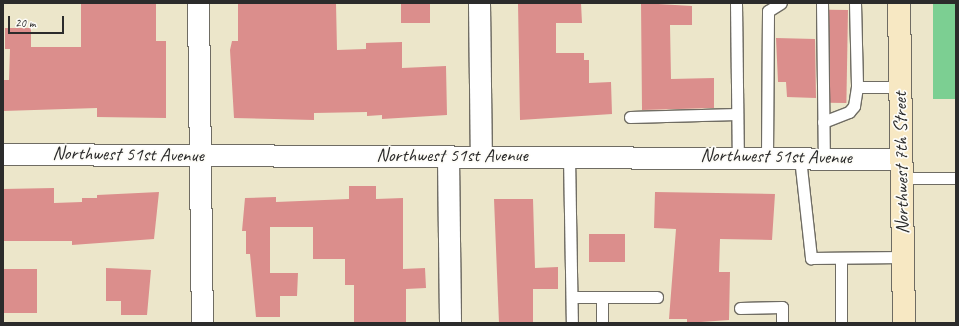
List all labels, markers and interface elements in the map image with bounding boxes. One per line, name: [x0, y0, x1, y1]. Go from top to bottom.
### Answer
scale bar: [10, 8, 66, 34]
text: 20 m: [15, 15, 35, 31]
street label: Northwest 7th Street: [889, 91, 915, 235]
street label: Northwest 51st Avenue: [52, 142, 204, 168]
street label: Northwest 51st Avenue: [700, 144, 852, 170]
street label: Northwest 51st Avenue: [376, 145, 528, 167]

